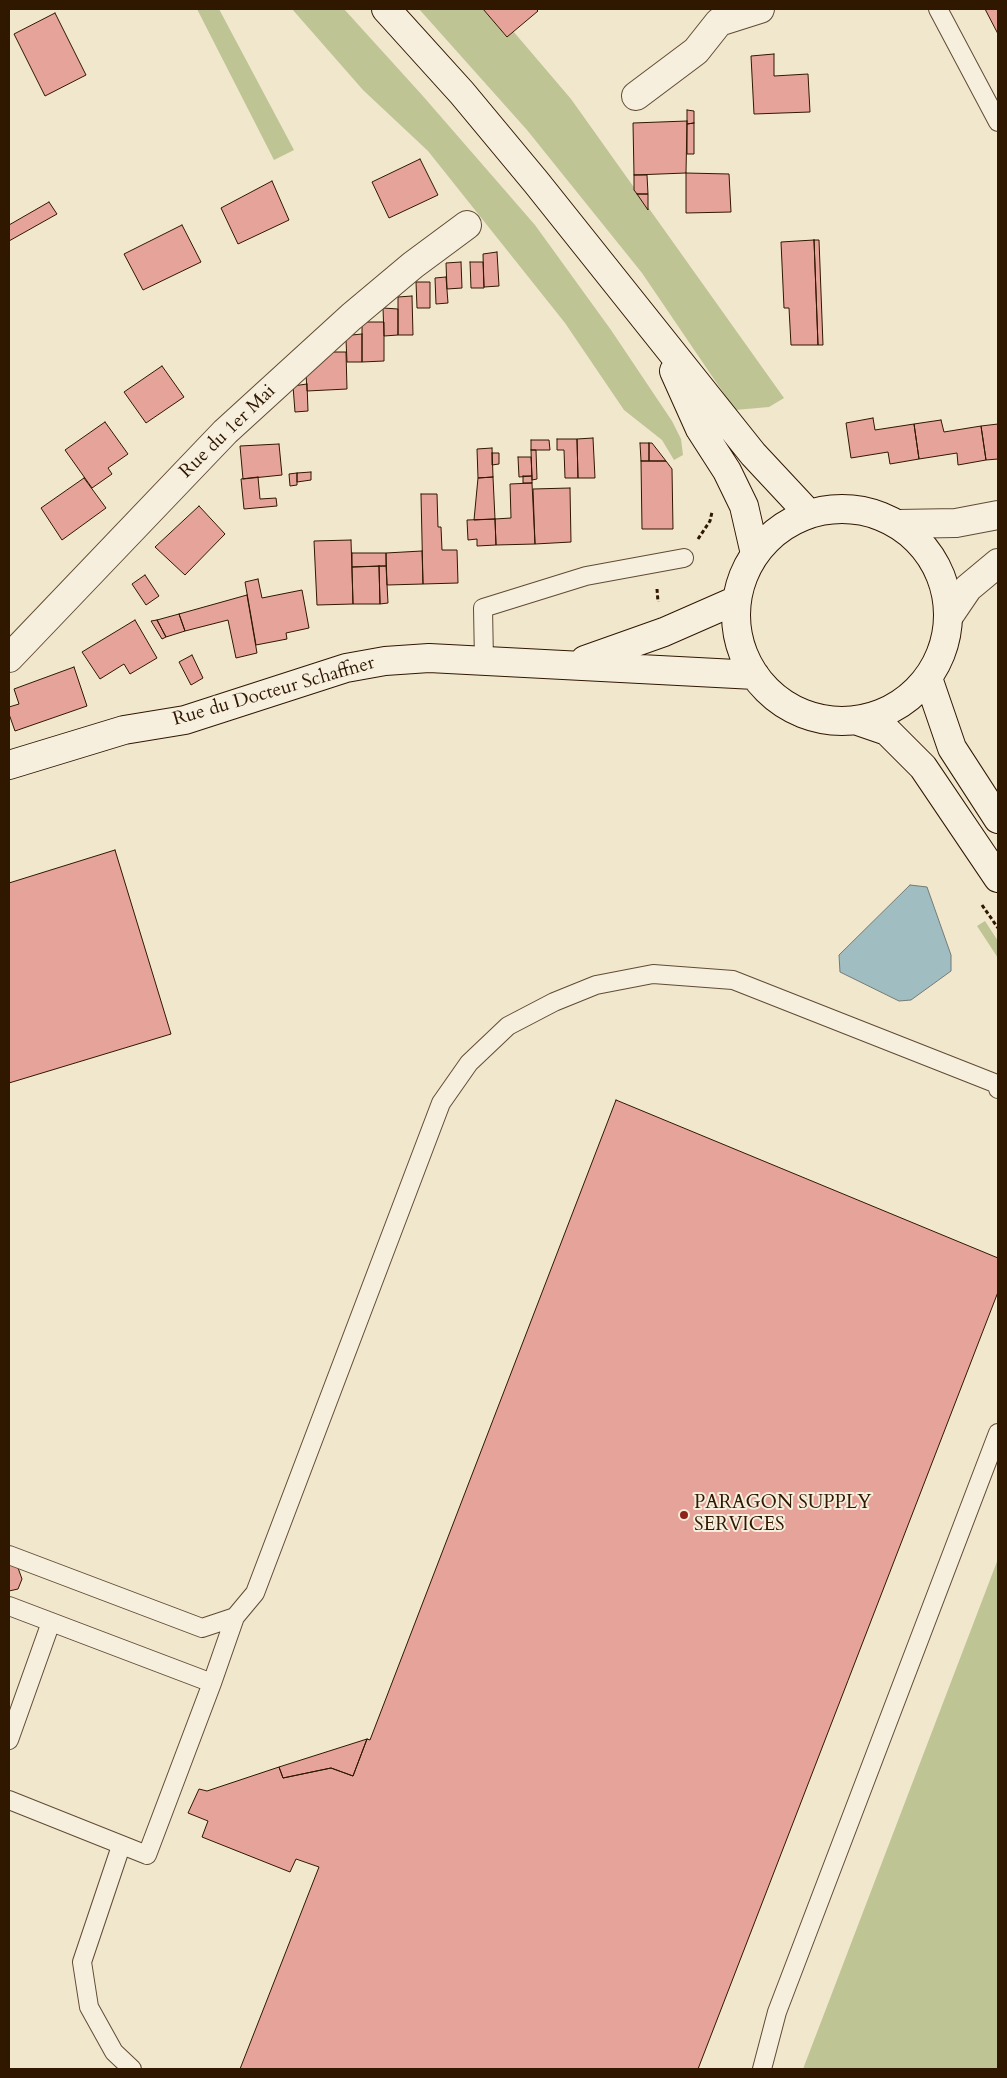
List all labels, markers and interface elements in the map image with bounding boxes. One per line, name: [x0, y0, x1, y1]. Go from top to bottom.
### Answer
street label: Rue du 1er Mai: [175, 380, 281, 484]
street label: Rue du Docteur Schaffner: [170, 652, 378, 732]
place label: PARAGON SUPPLY SERVICES: [694, 1493, 871, 1537]
marker: PARAGON SUPPLY SERVICES: [678, 1509, 690, 1521]

